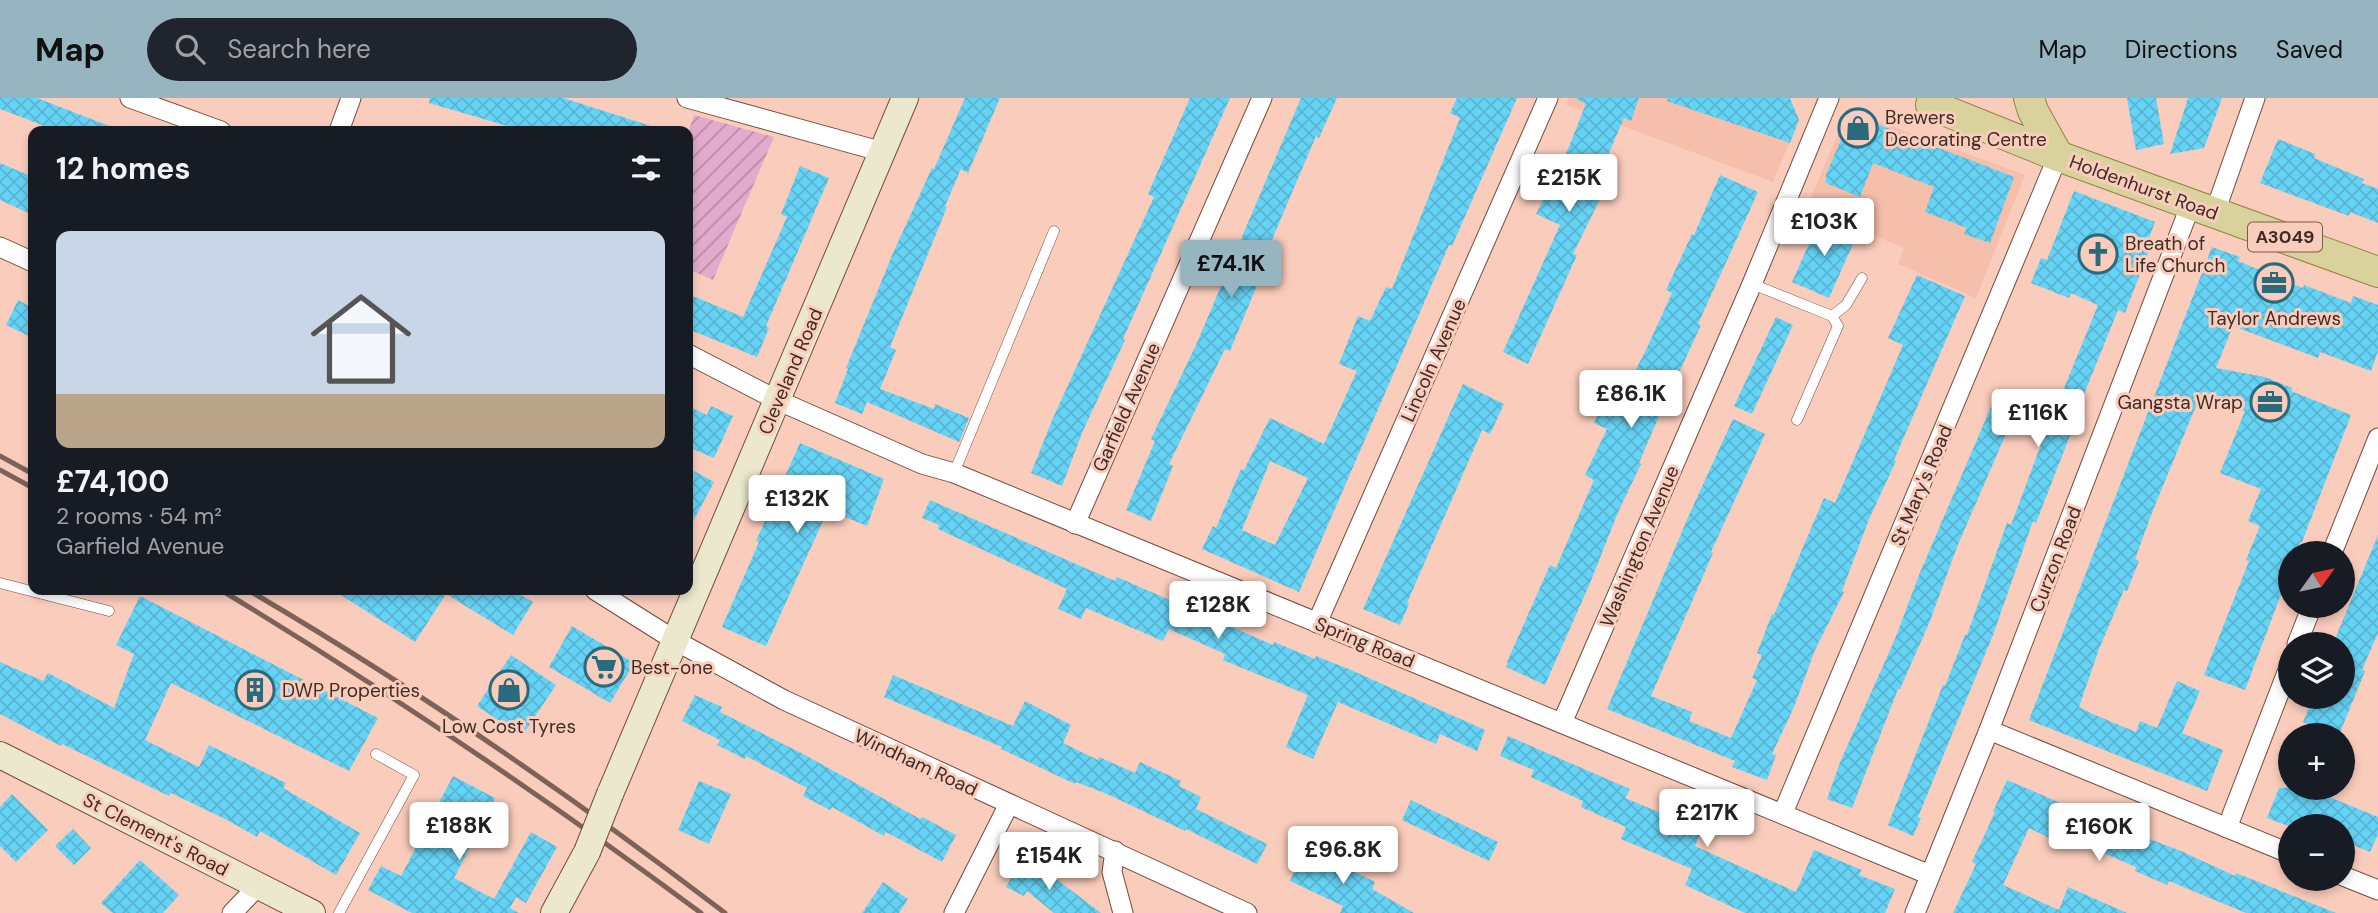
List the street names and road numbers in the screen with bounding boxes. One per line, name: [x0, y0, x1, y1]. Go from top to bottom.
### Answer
street label: Holdenhurst Road: [2066, 149, 2222, 226]
road number: A3049: [2248, 222, 2322, 252]
street label: Lincoln Avenue: [1395, 295, 1472, 426]
street label: Cleveland Road: [753, 304, 828, 438]
street label: Garfield Avenue: [1087, 339, 1166, 476]
street label: St Mary's Road: [1885, 421, 1958, 550]
street label: Washington Avenue: [1594, 462, 1685, 631]
street label: Curzon Road: [2024, 503, 2087, 616]
street label: Spring Road: [1311, 611, 1418, 674]
street label: Windham Road: [850, 723, 981, 802]
street label: St Clement's Road: [79, 787, 233, 882]

